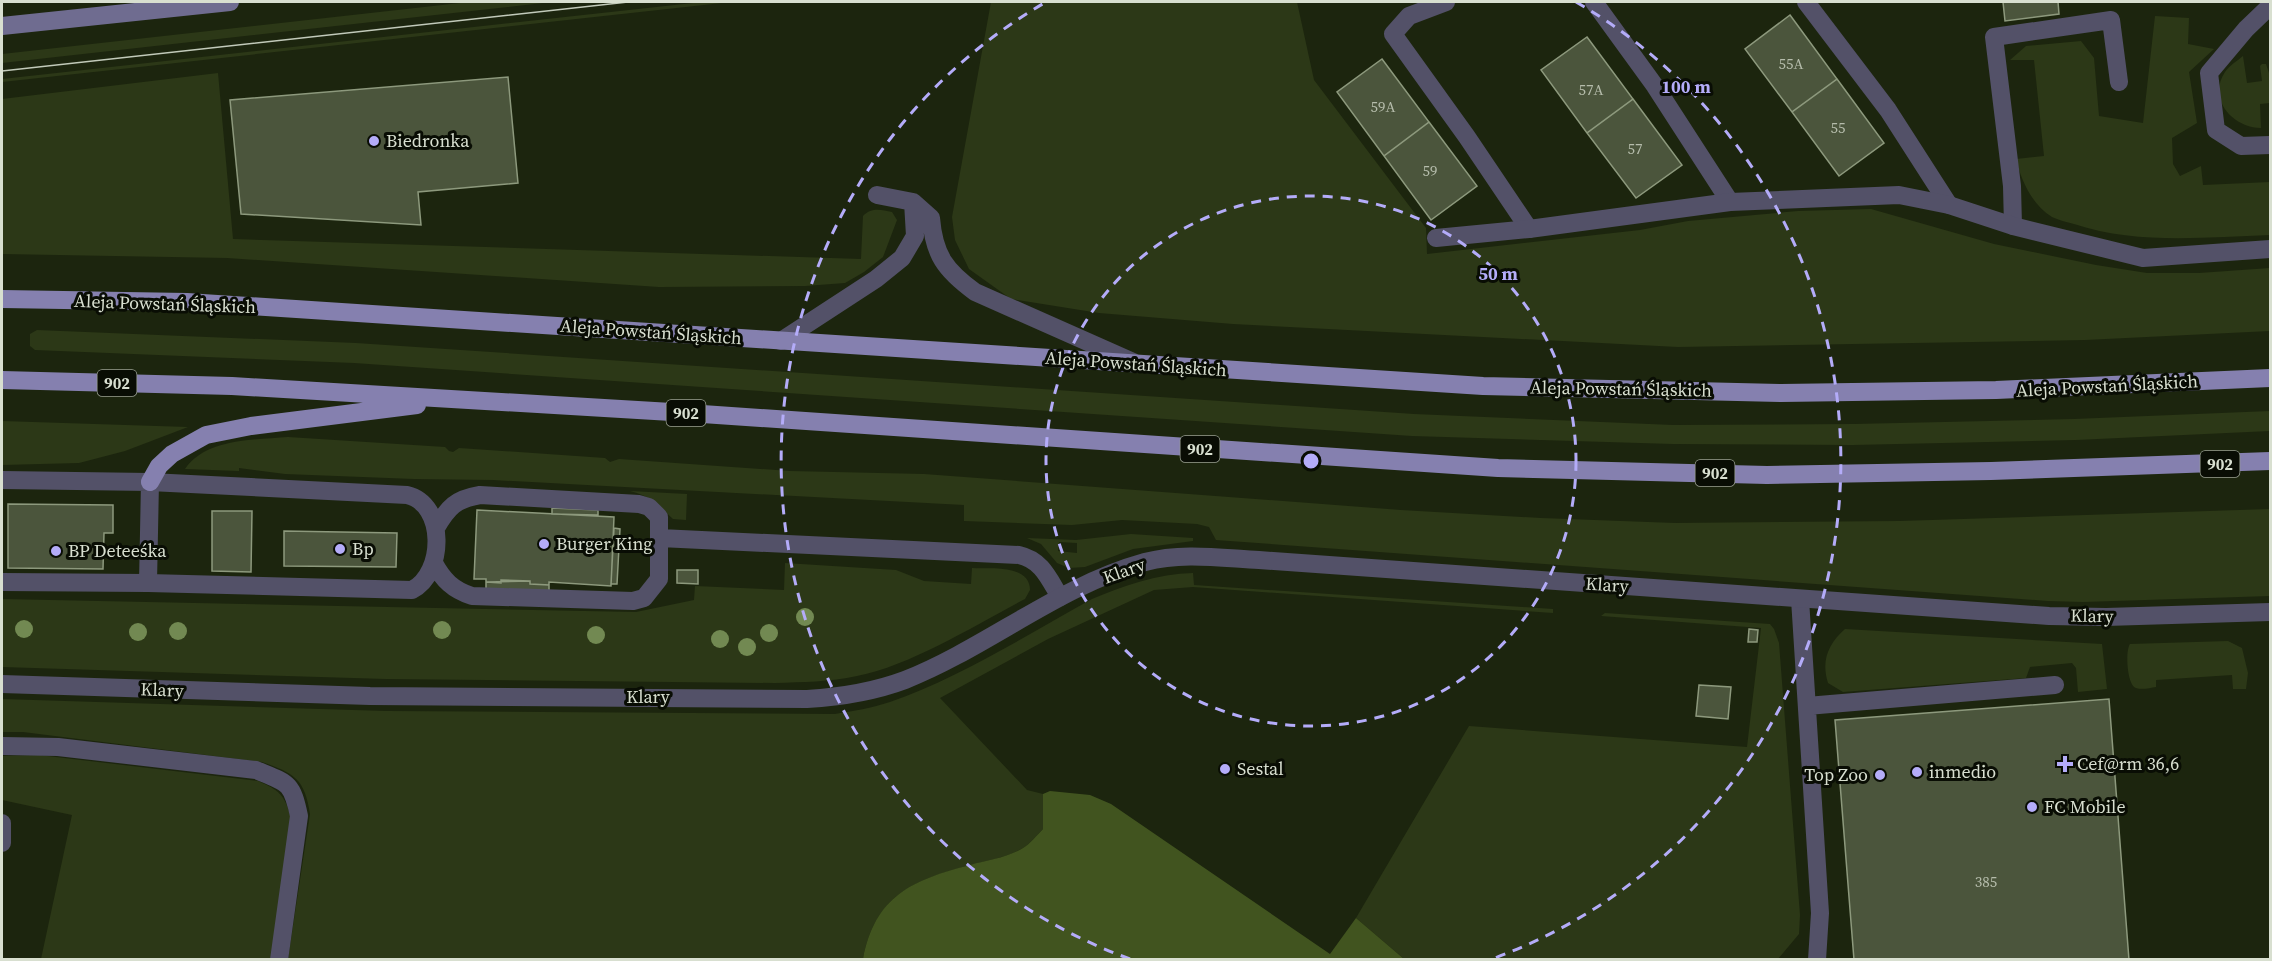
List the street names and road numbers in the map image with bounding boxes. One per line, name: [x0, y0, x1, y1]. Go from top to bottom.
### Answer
street label: Aleja Powstań Śląskich: [74, 288, 257, 319]
street label: Aleja Powstań Śląskich: [559, 313, 743, 350]
street label: Aleja Powstań Śląskich: [1044, 345, 1228, 382]
street label: Aleja Powstań Śląskich: [2015, 368, 2199, 403]
road number: 902: [98, 370, 136, 396]
street label: Aleja Powstań Śląskich: [1530, 374, 1712, 403]
road number: 902: [666, 400, 706, 426]
road number: 902: [1180, 436, 1220, 462]
road number: 902: [2200, 451, 2240, 477]
road number: 902: [1696, 460, 1734, 486]
street label: Klary: [1099, 551, 1149, 590]
street label: Klary: [1585, 571, 1630, 599]
street label: Klary: [2070, 603, 2115, 628]
street label: Klary: [140, 676, 185, 703]
street label: Klary: [626, 684, 670, 709]

